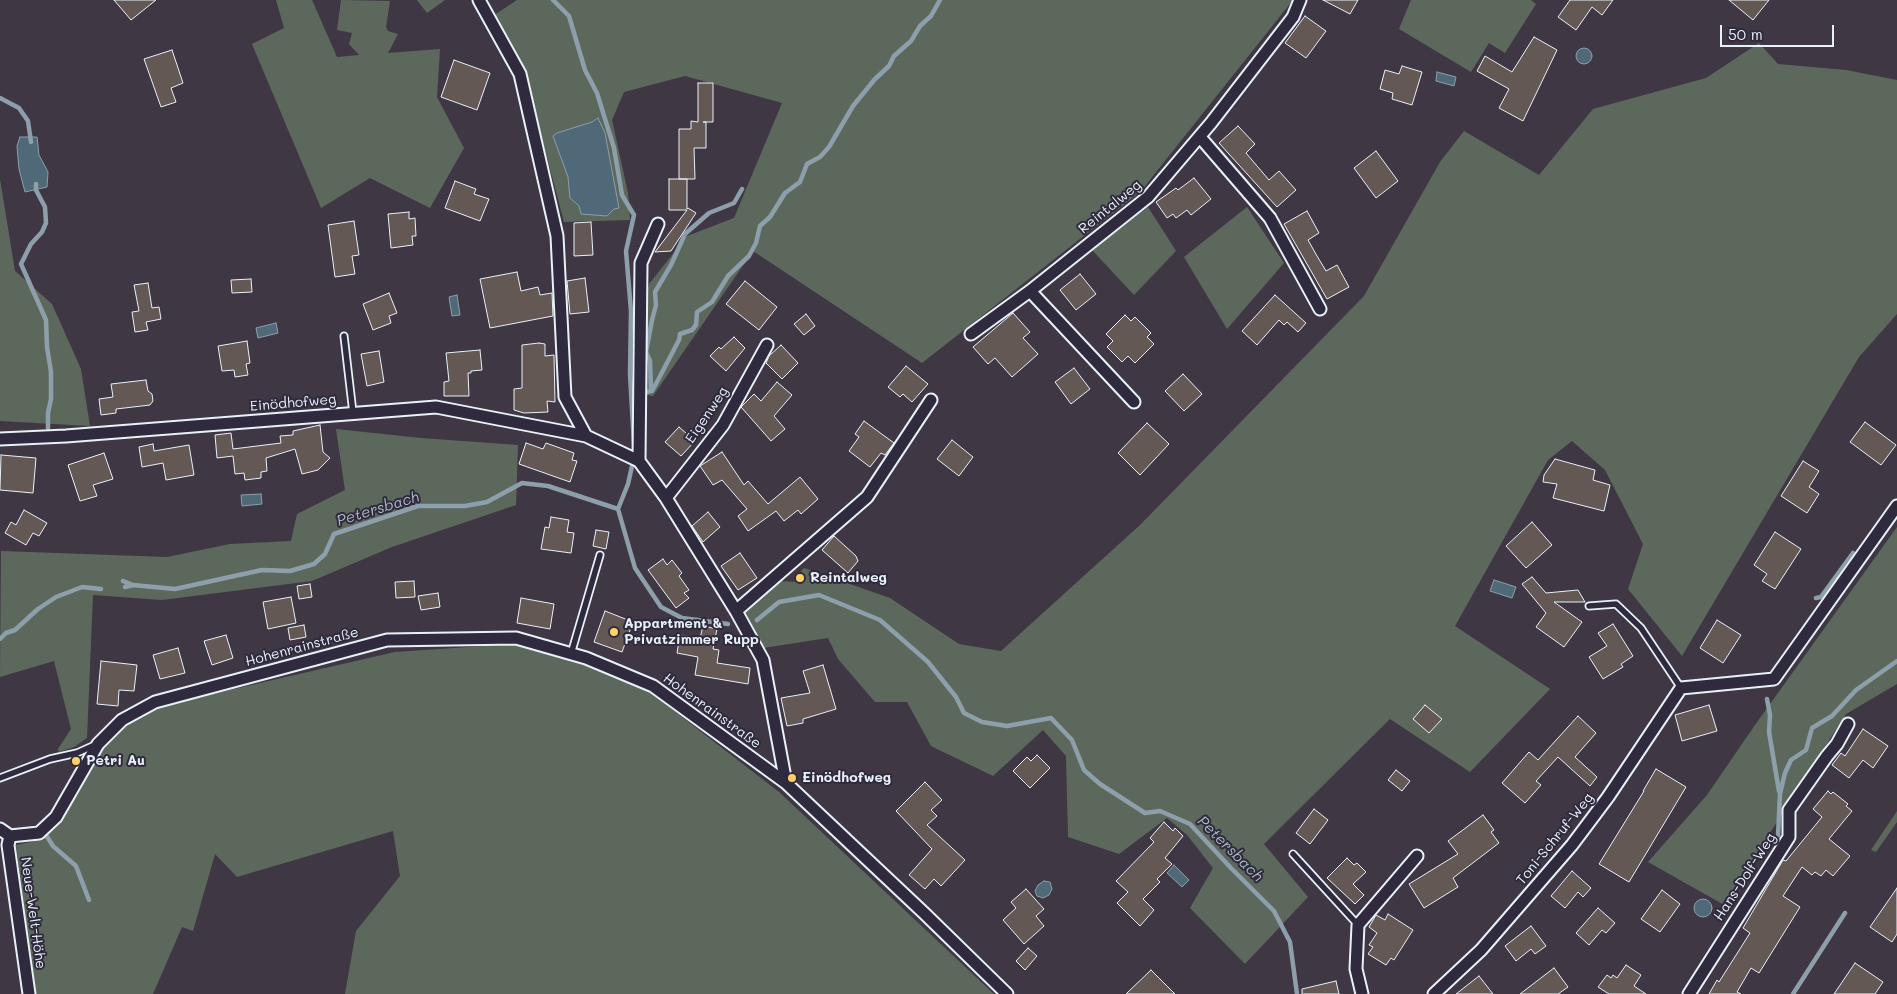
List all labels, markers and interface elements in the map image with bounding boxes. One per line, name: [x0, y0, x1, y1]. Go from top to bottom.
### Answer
scale bar: [1722, 15, 1836, 47]
text: 50 m: [1728, 24, 1763, 44]
street label: Reintalweg: [1075, 177, 1145, 237]
street label: Eigenweg: [682, 384, 732, 446]
street label: Einödhofweg: [249, 391, 337, 415]
water label: Petersbach: [335, 488, 421, 530]
place label: Reintalweg: [810, 570, 887, 586]
marker: Reintalweg: [794, 572, 806, 584]
place label: Appartment & Privatzimmer Rupp: [624, 616, 759, 648]
street label: Hohenrainstraße: [243, 624, 361, 670]
marker: Appartment & Privatzimmer Rupp: [608, 626, 620, 638]
street label: Hohenrainstraße: [660, 670, 764, 752]
place label: Petri Au: [86, 753, 145, 769]
marker: Petri Au: [70, 755, 82, 767]
place label: Einödhofweg: [802, 770, 891, 786]
marker: Einödhofweg: [786, 772, 798, 784]
street label: Toni-Schruf-Weg: [1513, 790, 1597, 888]
water label: Petersbach: [1193, 812, 1267, 886]
street label: Hans-Dolf-Weg: [1710, 830, 1780, 924]
street label: Neue-Welt-Höhe: [17, 856, 49, 970]

